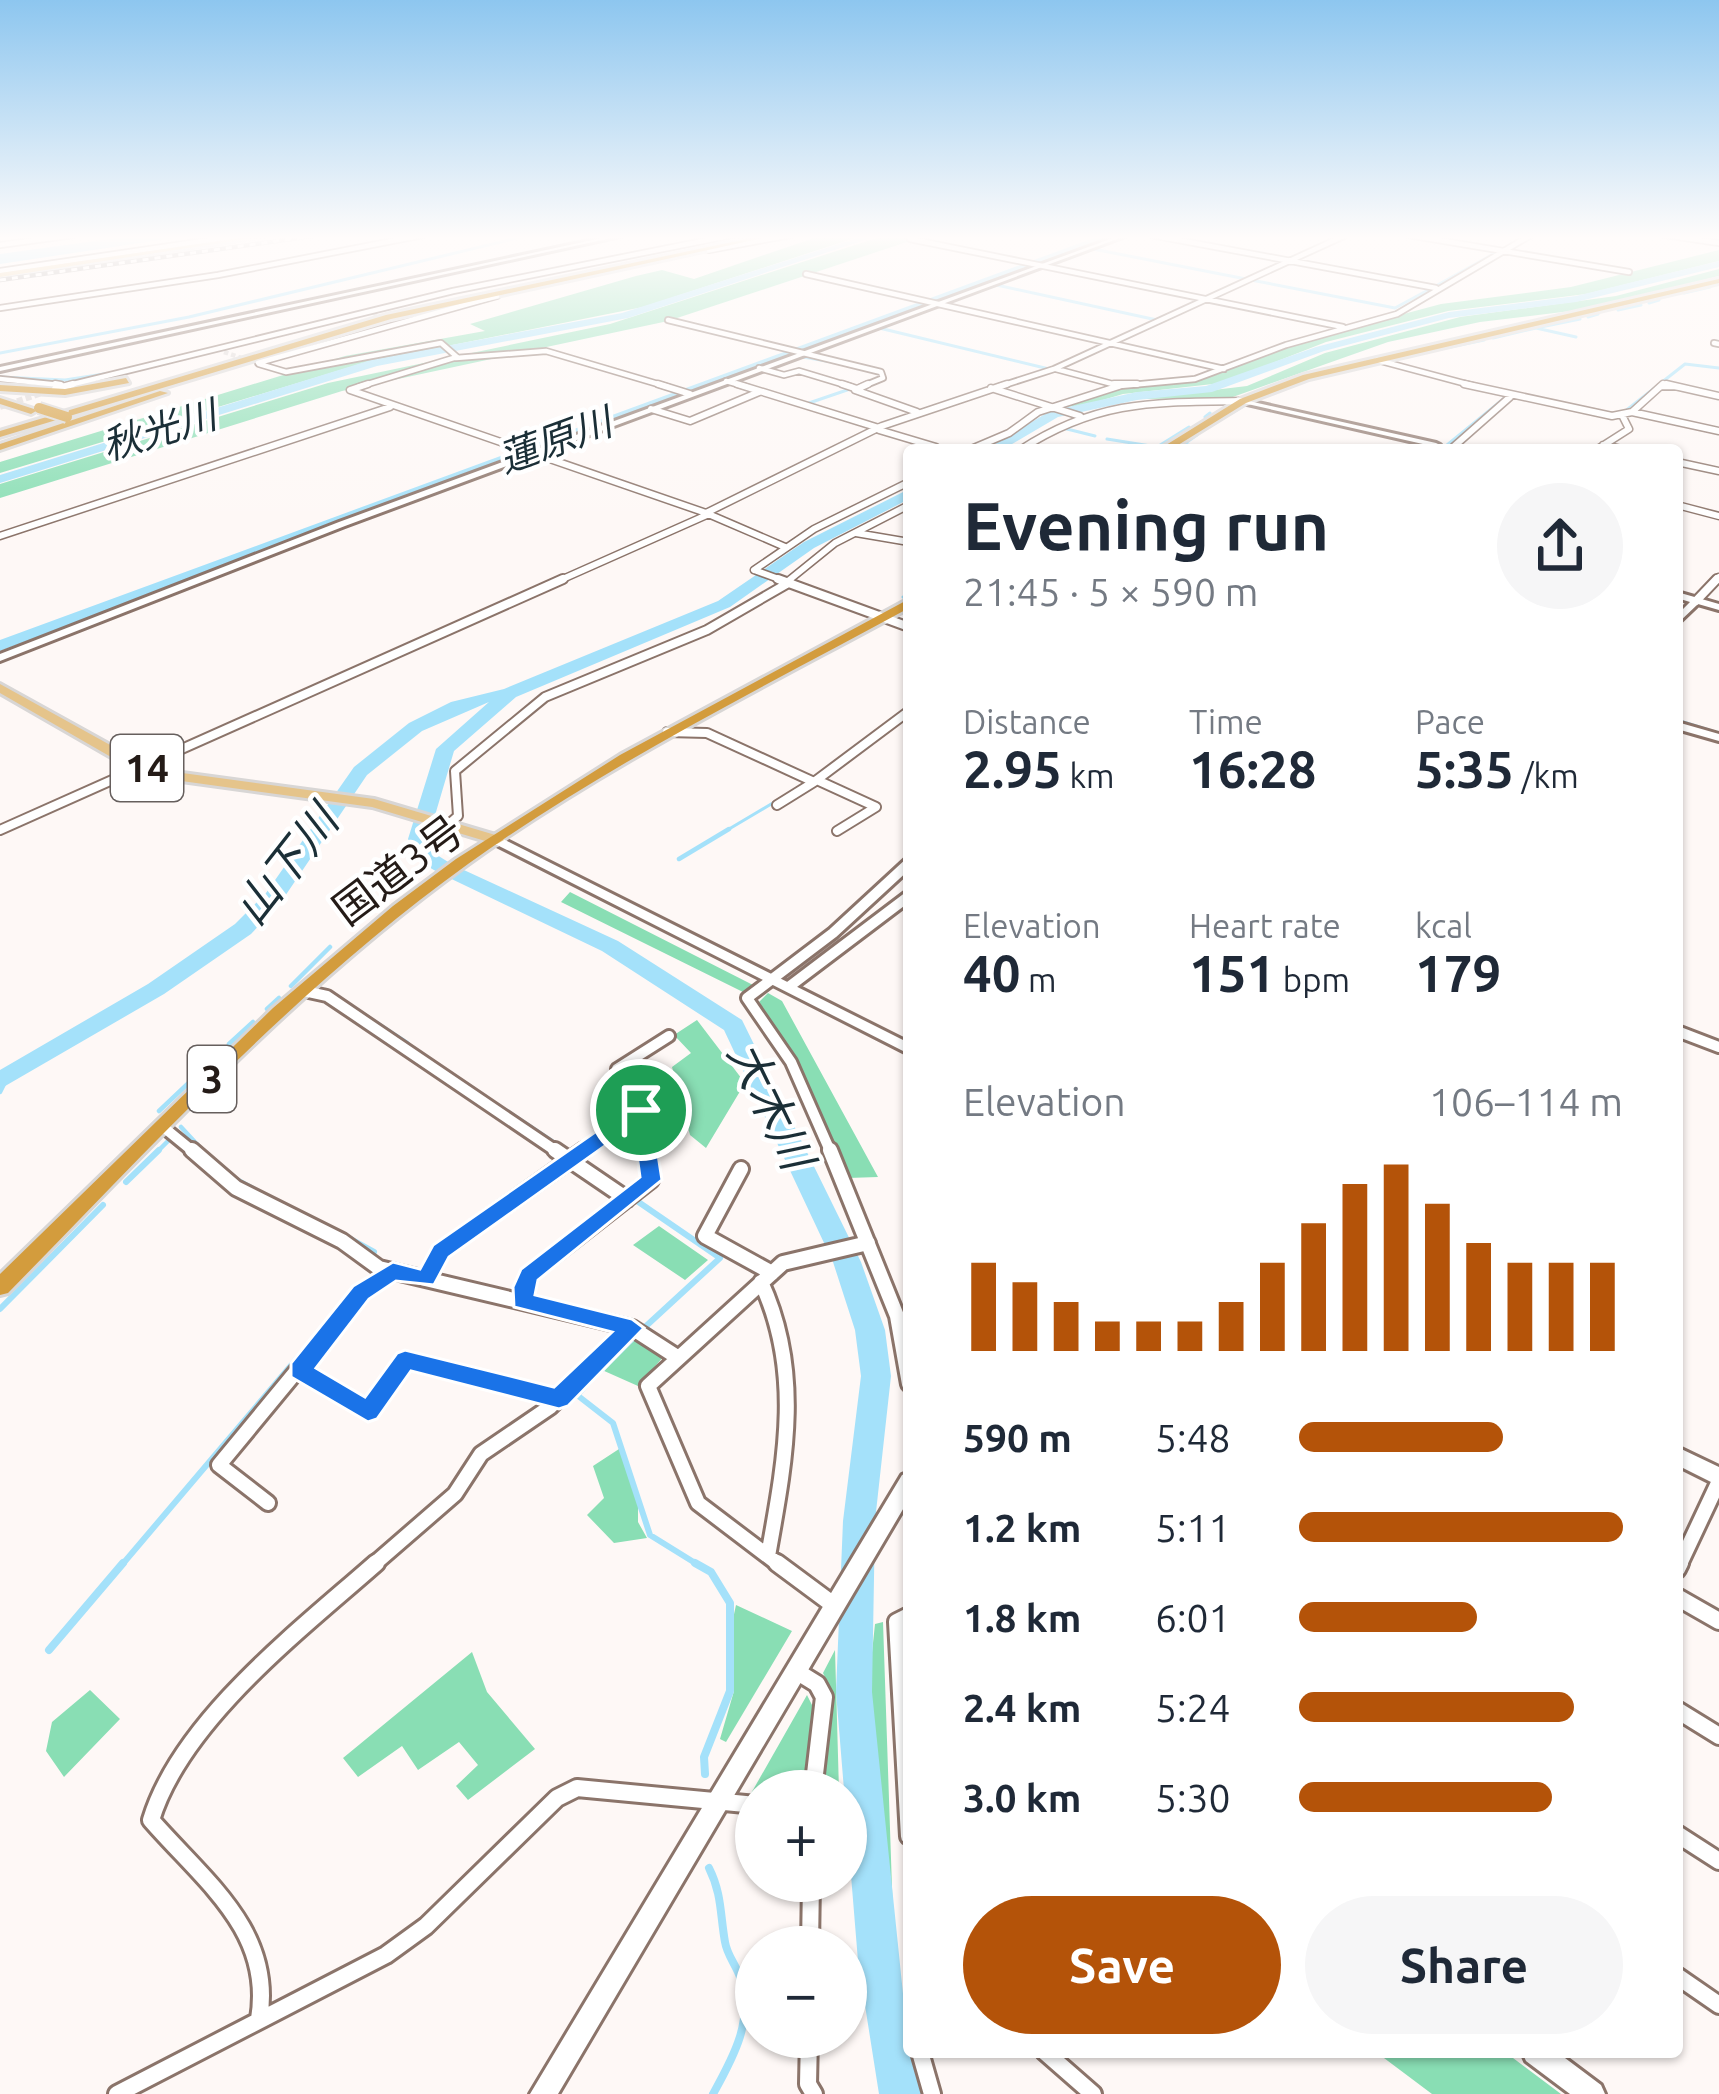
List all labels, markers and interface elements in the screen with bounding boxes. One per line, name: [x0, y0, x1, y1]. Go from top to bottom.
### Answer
water label: 秋光川: [97, 391, 225, 467]
water label: 蓮原川: [492, 398, 621, 480]
button: share: [1497, 483, 1623, 609]
text: Evening run: [963, 488, 1329, 562]
text: 21:45 · 5 × 590 m: [963, 570, 1258, 613]
text: Distance: [963, 703, 1091, 740]
text: Time: [1189, 703, 1263, 740]
text: Pace: [1415, 703, 1485, 740]
road number: 14: [111, 735, 183, 801]
text: 2.95: [963, 740, 1062, 798]
text: 16:28: [1189, 740, 1317, 798]
text: 5:35: [1415, 740, 1514, 798]
text: km: [1062, 757, 1115, 794]
text: /km: [1514, 757, 1579, 794]
water label: 山下川: [224, 793, 350, 934]
street label: 国道3号: [324, 806, 472, 933]
text: Elevation: [963, 907, 1101, 944]
text: Heart rate: [1189, 907, 1341, 944]
text: kcal: [1415, 907, 1472, 944]
text: 40: [963, 944, 1021, 1002]
text: 151: [1189, 944, 1275, 1002]
text: 179: [1415, 944, 1501, 1002]
text: m: [1021, 961, 1057, 998]
text: bpm: [1275, 961, 1350, 998]
water label: 大木川: [719, 1033, 826, 1180]
road number: 3: [188, 1046, 236, 1112]
pin: [590, 1059, 692, 1161]
icon: arrive: [608, 1077, 674, 1143]
text: Elevation: [963, 1080, 1126, 1123]
text: 106–114 m: [1429, 1080, 1623, 1123]
text: 590 m: [963, 1416, 1072, 1459]
text: 5:48: [1155, 1416, 1231, 1459]
text: 1.2 km: [963, 1506, 1081, 1549]
text: 5:11: [1155, 1506, 1231, 1549]
text: 1.8 km: [963, 1596, 1081, 1639]
text: 6:01: [1155, 1596, 1231, 1639]
text: 2.4 km: [963, 1686, 1081, 1729]
text: 5:24: [1155, 1686, 1231, 1729]
map controls: [735, 1770, 867, 2058]
button: +: [735, 1770, 867, 1902]
text: 3.0 km: [963, 1776, 1081, 1819]
text: 5:30: [1155, 1776, 1231, 1819]
button: Save: [963, 1896, 1281, 2034]
button: Share: [1305, 1896, 1623, 2034]
button: −: [735, 1926, 867, 2058]

